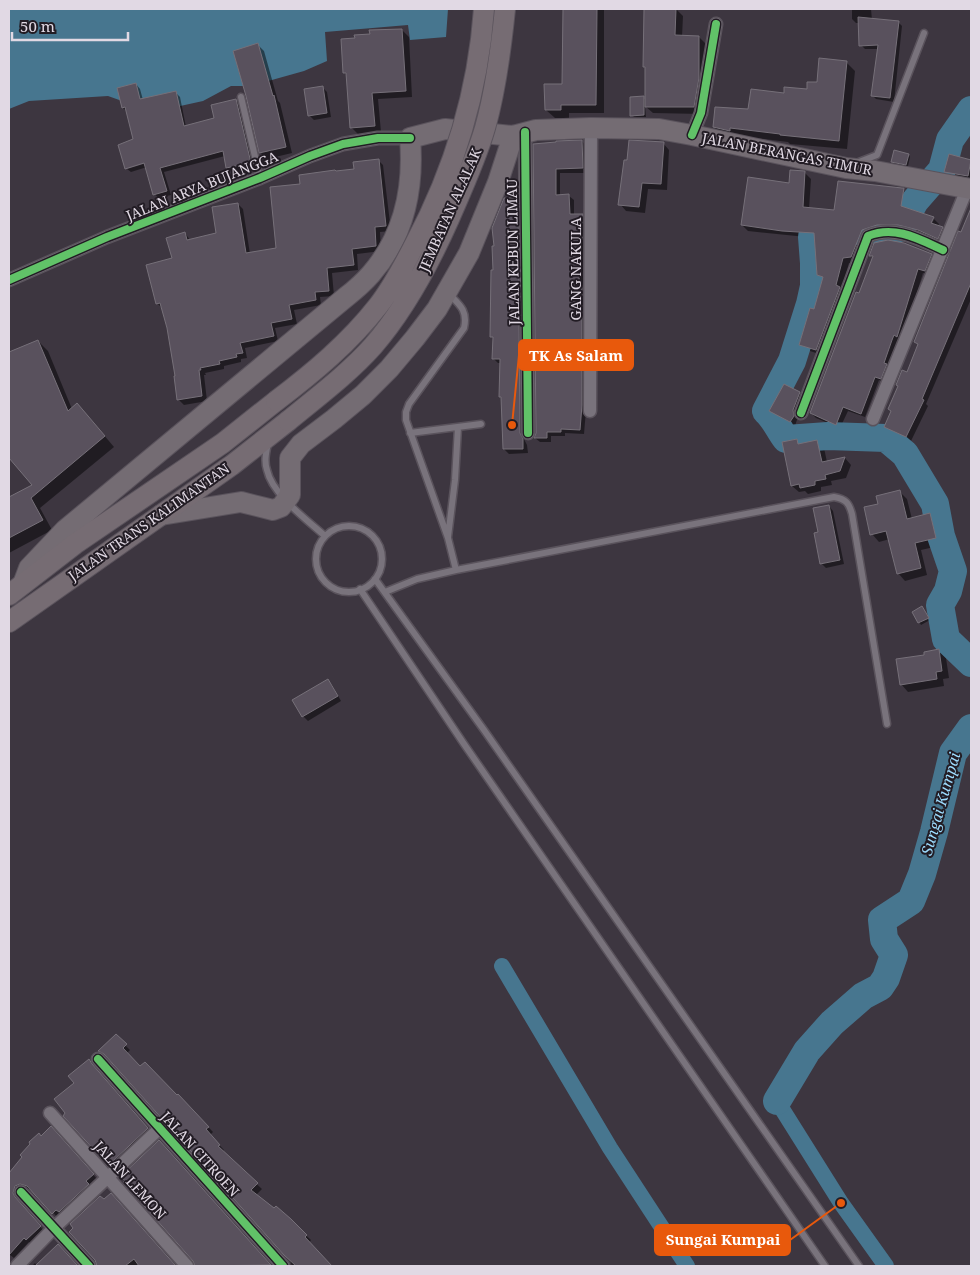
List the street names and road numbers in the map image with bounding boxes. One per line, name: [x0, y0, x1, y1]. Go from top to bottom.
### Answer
street label: JALAN BERANGAS TIMUR: [700, 128, 874, 179]
street label: JEMBATAN ALALAK: [413, 145, 485, 276]
street label: JALAN ARYA BUJANGGA: [122, 146, 281, 225]
street label: JALAN KEBUN LIMAU: [502, 179, 523, 326]
street label: GANG NAKULA: [566, 217, 585, 321]
street label: JALAN TRANS KALIMANTAN: [63, 458, 233, 585]
street label: JALAN CITROEN: [156, 1106, 244, 1201]
street label: JALAN LEMON: [89, 1136, 171, 1223]

